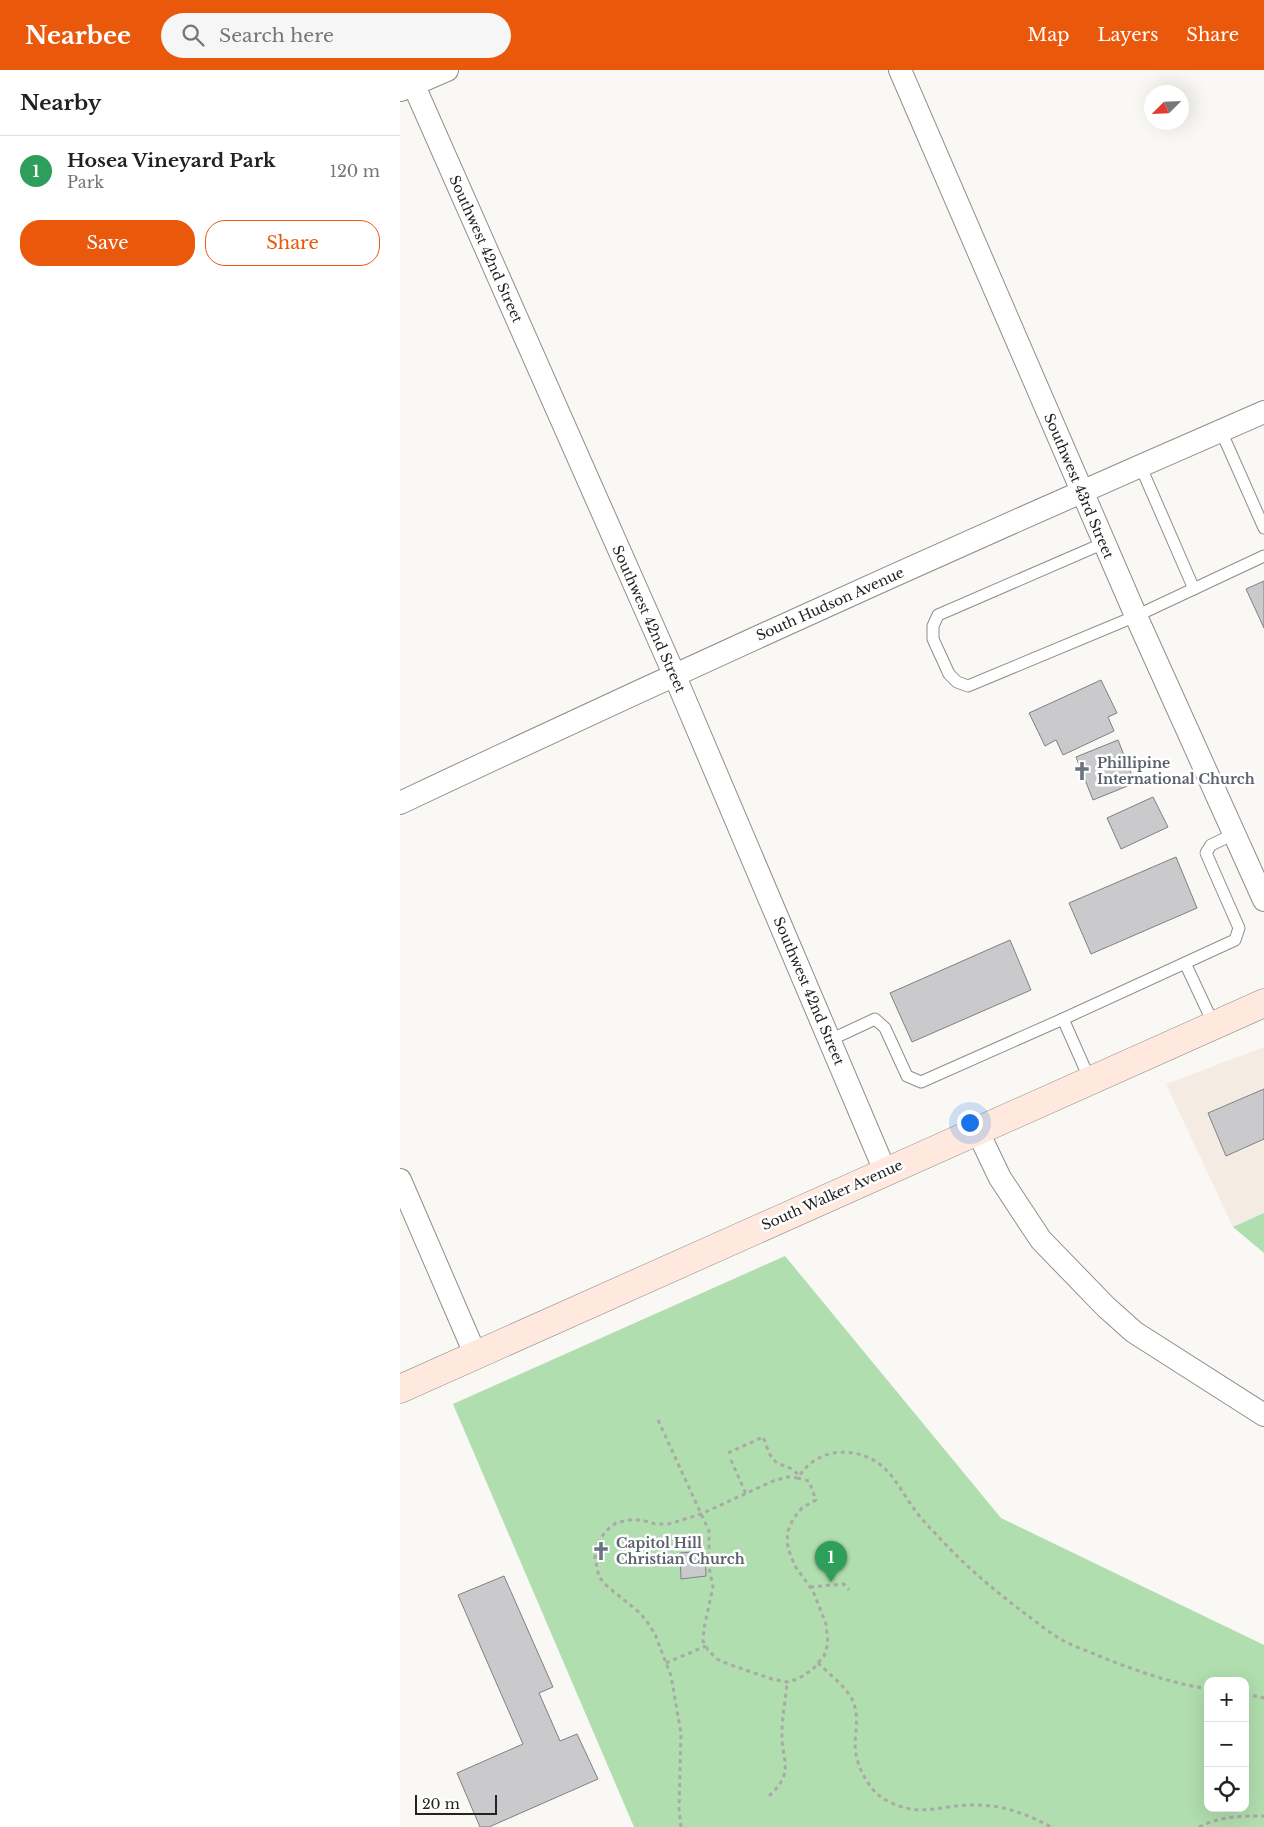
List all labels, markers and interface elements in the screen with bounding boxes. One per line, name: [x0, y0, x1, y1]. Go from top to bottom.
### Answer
search box: [161, 13, 511, 58]
text: Nearbee: [25, 21, 131, 50]
icon: search: [179, 21, 207, 49]
text: Search here: [219, 24, 334, 47]
text: Map: [1028, 24, 1069, 46]
text: Layers: [1097, 24, 1158, 46]
text: Share: [1186, 24, 1239, 46]
north arrow: [1144, 85, 1189, 130]
text: Nearby: [20, 90, 101, 116]
text: Hosea Vineyard Park: [67, 149, 276, 172]
text: 1: [33, 161, 39, 181]
text: 120 m: [330, 161, 380, 181]
text: Park: [67, 172, 104, 192]
street label: Southwest 42nd Street: [445, 172, 527, 326]
button: Save: [20, 220, 195, 266]
button: Share: [205, 220, 380, 266]
street label: Southwest 43rd Street: [1040, 410, 1118, 562]
street label: Southwest 42nd Street: [608, 542, 690, 696]
street label: South Hudson Avenue: [753, 563, 907, 645]
place label: Phillipine International Church: [1097, 754, 1255, 788]
church icon: Phillipine International Church: [1071, 760, 1093, 782]
street label: Southwest 42nd Street: [770, 914, 849, 1069]
your location: [957, 1110, 983, 1136]
street label: South Walker Avenue: [759, 1156, 905, 1234]
place label: Capitol Hill Christian Church: [616, 1534, 745, 1568]
church icon: Capitol Hill Christian Church: [590, 1540, 612, 1562]
pin: 1: [815, 1541, 847, 1582]
map controls: [1204, 1677, 1249, 1812]
button: +: [1204, 1677, 1249, 1722]
button: −: [1204, 1722, 1249, 1767]
button: locate: [1204, 1767, 1249, 1812]
scale bar: [415, 1792, 498, 1815]
text: 20 m: [422, 1795, 460, 1813]

